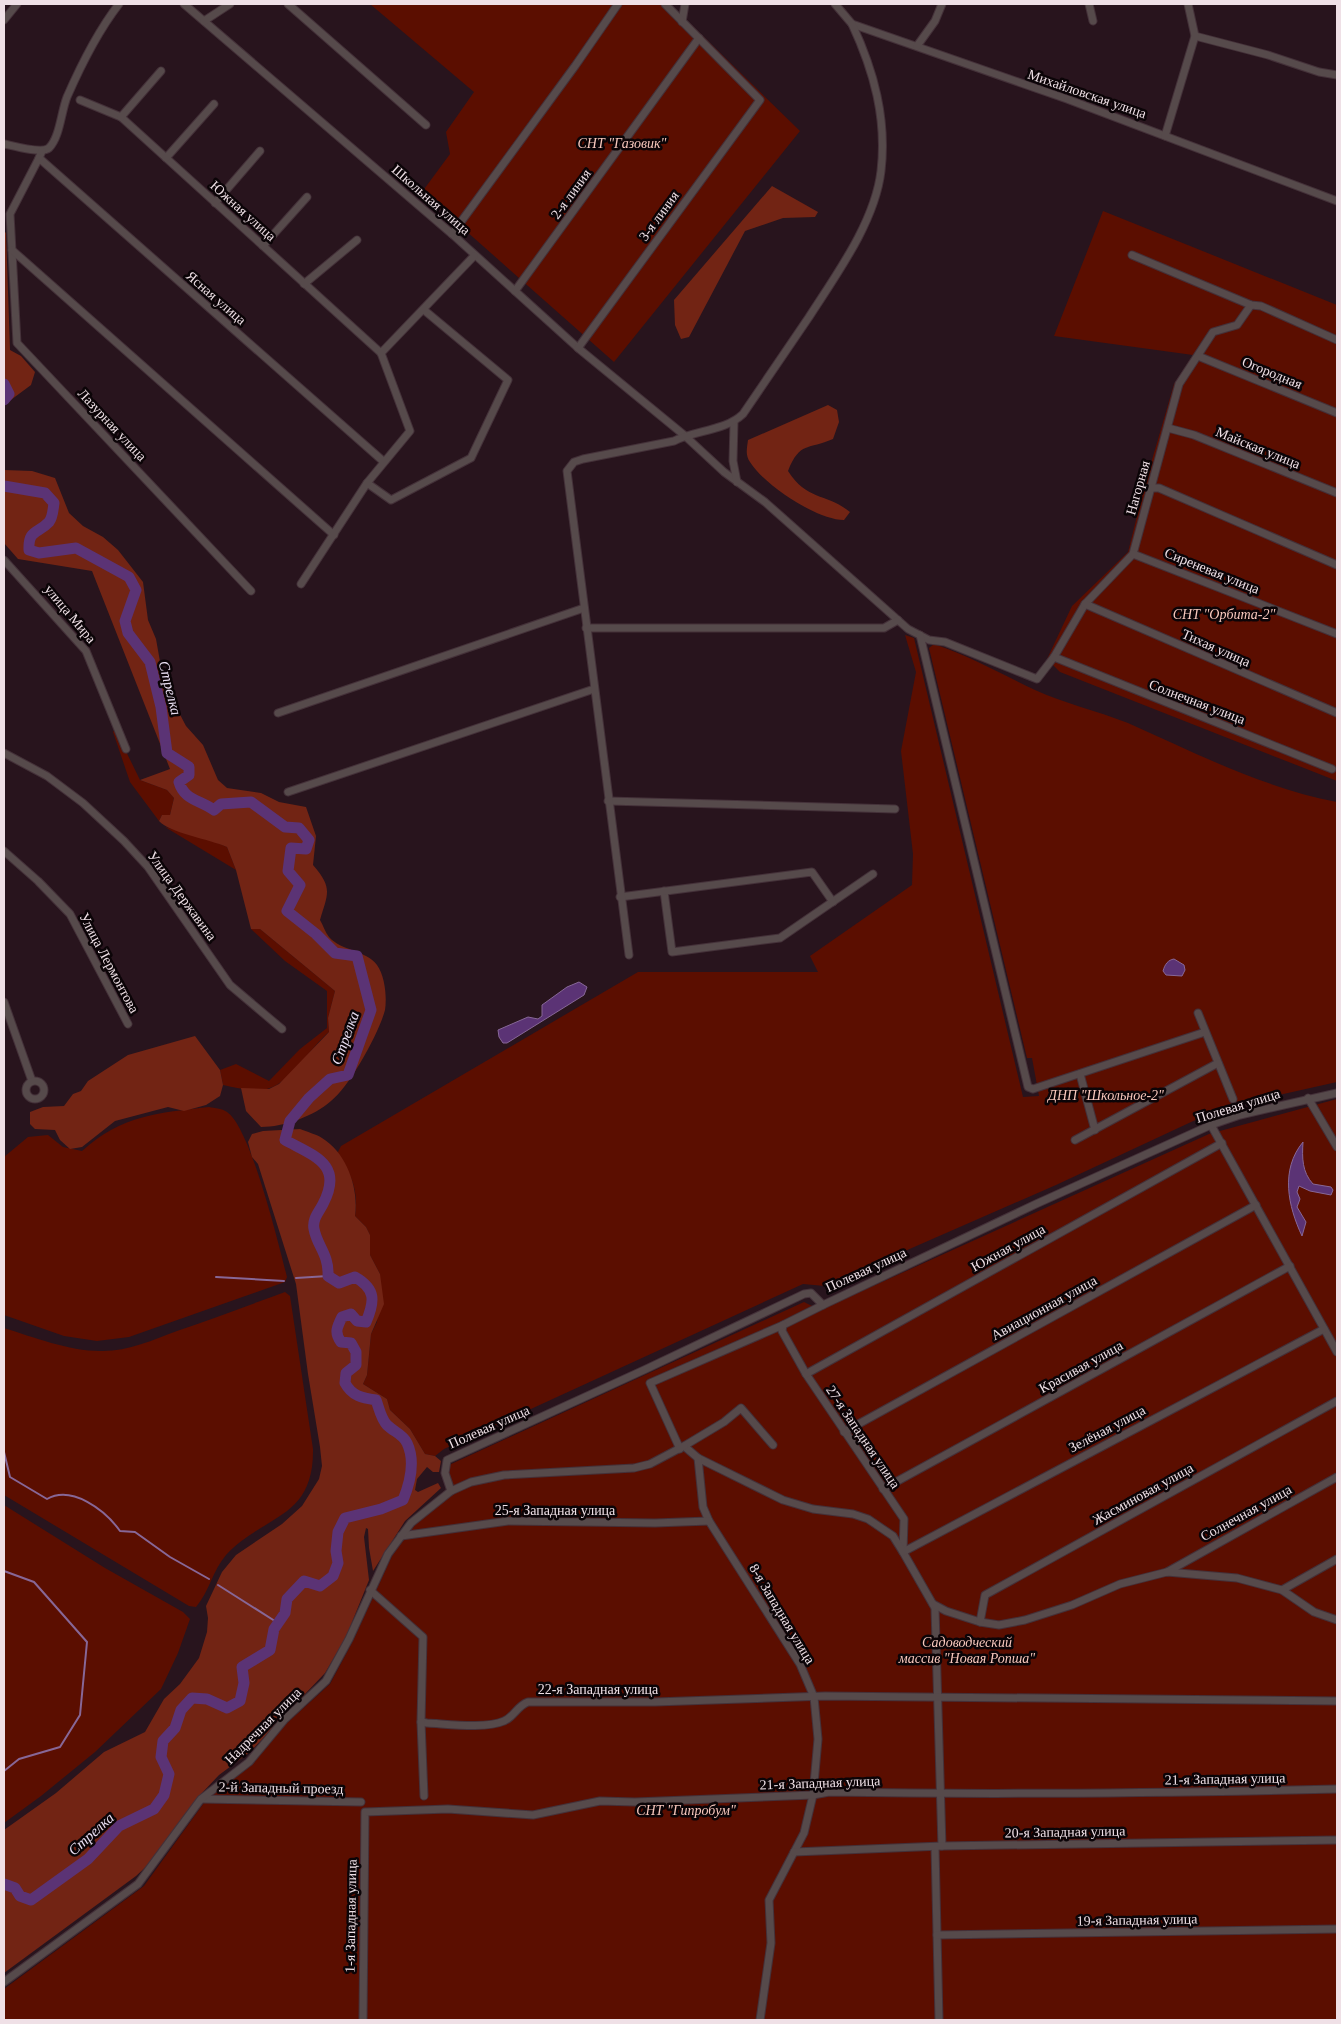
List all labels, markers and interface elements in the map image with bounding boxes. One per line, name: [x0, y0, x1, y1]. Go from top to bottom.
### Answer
street label: Михайловская улица: [1026, 67, 1149, 122]
park label: СНТ "Газовик": [577, 136, 667, 151]
street label: Школьная улица: [389, 162, 474, 239]
street label: 2-я линия: [548, 166, 594, 222]
street label: Южная улица: [207, 178, 279, 245]
street label: 3-я линия: [636, 188, 682, 244]
street label: Ясная улица: [183, 268, 249, 328]
street label: Огородная: [1240, 354, 1305, 392]
street label: Лазурная улица: [75, 386, 150, 465]
street label: Майская улица: [1214, 424, 1303, 472]
street label: Нагорная: [1123, 459, 1153, 517]
street label: Сиреневая улица: [1162, 545, 1262, 597]
street label: улица Мира: [41, 582, 99, 647]
park label: СНТ "Орбита-2": [1173, 607, 1275, 622]
street label: Тихая улица: [1179, 626, 1253, 670]
water label: Стрелка: [156, 659, 184, 717]
street label: Солнечная улица: [1147, 677, 1248, 728]
street label: Улица Державина: [145, 848, 220, 944]
street label: Улица Лермонтова: [76, 910, 142, 1016]
water label: Стрелка: [328, 1009, 362, 1067]
street label: Полевая улица: [1194, 1086, 1283, 1126]
park label: ДНП "Школьное-2": [1046, 1088, 1164, 1103]
street label: Южная улица: [968, 1221, 1048, 1275]
street label: Полевая улица: [823, 1244, 909, 1295]
street label: Авиационная улица: [989, 1272, 1100, 1343]
street label: Красивая улица: [1037, 1337, 1126, 1396]
street label: 27-я Западная улица: [823, 1383, 903, 1492]
street label: Полевая улица: [446, 1402, 533, 1452]
street label: Зелёная улица: [1066, 1402, 1149, 1455]
street label: Жасминовая улица: [1090, 1460, 1197, 1528]
street label: Солнечная улица: [1198, 1481, 1295, 1544]
street label: 25-я Западная улица: [495, 1503, 616, 1518]
street label: 8-я Западная улица: [746, 1561, 818, 1667]
park label: Садоводческий массив "Новая Ропша": [898, 1635, 1035, 1666]
street label: 22-я Западная улица: [538, 1682, 659, 1697]
street label: Надречная улица: [222, 1684, 305, 1767]
street label: 21-я Западная улица: [1165, 1770, 1286, 1788]
street label: 21-я Западная улица: [759, 1773, 881, 1793]
street label: 2-й Западный проезд: [218, 1779, 344, 1797]
park label: СНТ "Гипробум": [636, 1803, 736, 1818]
water label: Стрелка: [65, 1809, 117, 1859]
street label: 20-я Западная улица: [1005, 1823, 1126, 1841]
street label: 1-я Западная улица: [343, 1858, 360, 1973]
street label: 19-я Западная улица: [1077, 1911, 1198, 1929]

